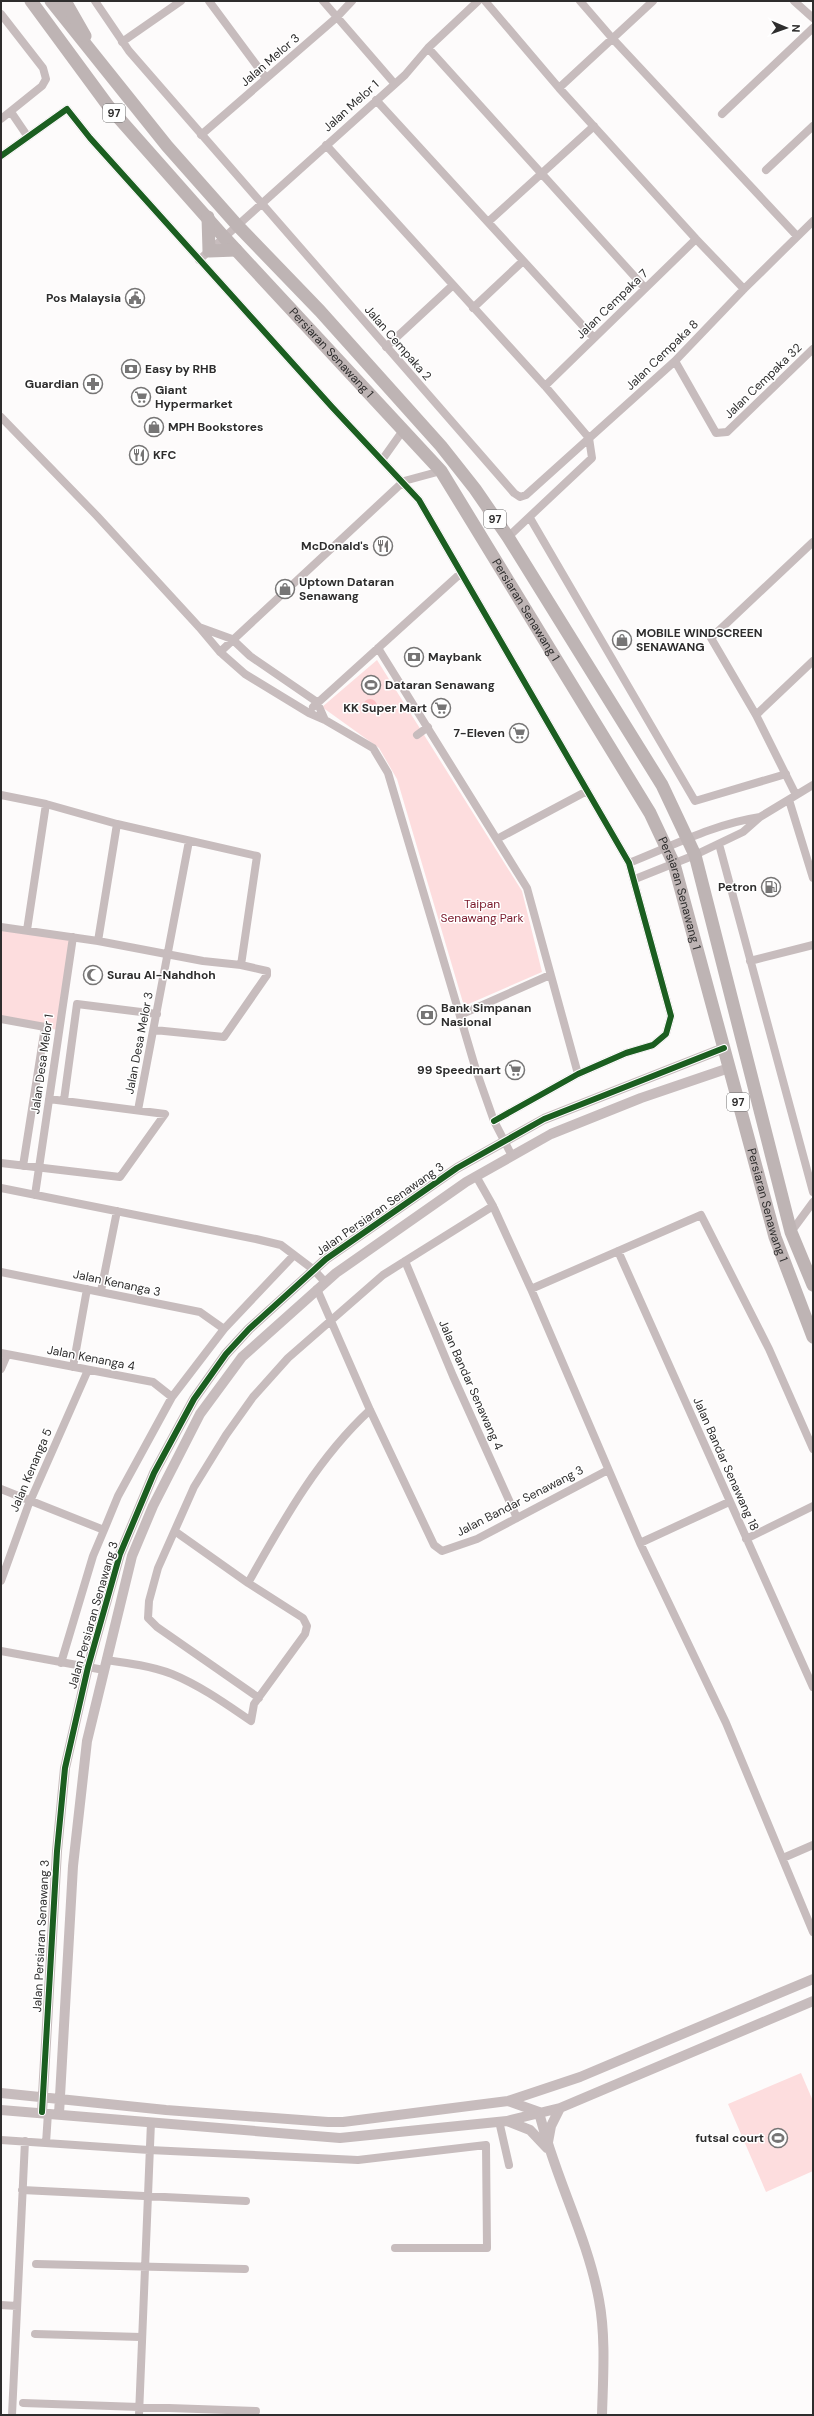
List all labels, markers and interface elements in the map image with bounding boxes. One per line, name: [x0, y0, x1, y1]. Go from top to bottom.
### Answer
north arrow: [766, 8, 806, 48]
text: N: [789, 24, 803, 33]
street label: Jalan Melor 3: [237, 30, 303, 90]
street label: Jalan Melor 1: [320, 77, 382, 135]
road number: 97: [103, 104, 125, 122]
street label: Jalan Cempaka 7: [573, 266, 651, 342]
public building icon: Pos Malaysia: [124, 287, 146, 309]
place label: Pos Malaysia: [46, 290, 121, 306]
street label: Jalan Cempaka 2: [361, 302, 435, 384]
street label: Persiaran Senawang 1: [285, 304, 377, 401]
street label: Jalan Cempaka 8: [622, 316, 702, 394]
street label: Jalan Cempaka 32: [721, 340, 805, 422]
bank icon: Easy by RHB: [120, 358, 142, 380]
place label: Easy by RHB: [145, 361, 217, 377]
pharmacy icon: Guardian: [82, 373, 104, 395]
place label: Guardian: [25, 376, 79, 392]
place label: Giant Hypermarket: [155, 382, 233, 412]
supermarket icon: Giant Hypermarket: [130, 386, 152, 408]
shop icon: MPH Bookstores: [143, 416, 165, 438]
place label: MPH Bookstores: [168, 419, 263, 435]
restaurant icon: KFC: [128, 444, 150, 466]
place label: KFC: [153, 447, 177, 463]
road number: 97: [484, 510, 506, 528]
restaurant icon: McDonald's: [372, 535, 394, 557]
place label: McDonald's: [301, 538, 369, 554]
street label: Persiaran Senawang 1: [488, 555, 563, 664]
place label: Uptown Dataran Senawang: [299, 574, 394, 604]
shop icon: Uptown Dataran Senawang: [274, 578, 296, 600]
place label: MOBILE WINDSCREEN SENAWANG: [636, 625, 763, 655]
shop icon: MOBILE WINDSCREEN SENAWANG: [611, 629, 633, 651]
bank icon: Maybank: [403, 646, 425, 668]
place label: Maybank: [428, 649, 482, 665]
sports icon: Dataran Senawang: [360, 674, 382, 696]
place label: Dataran Senawang: [385, 677, 495, 693]
supermarket icon: KK Super Mart: [430, 697, 452, 719]
place label: KK Super Mart: [343, 700, 427, 716]
supermarket icon: 7-Eleven: [508, 722, 530, 744]
place label: 7-Eleven: [453, 725, 505, 741]
street label: Persiaran Senawang 1: [654, 834, 705, 951]
fuel station icon: Petron: [760, 876, 782, 898]
place label: Petron: [718, 879, 757, 895]
park label: Taipan Senawang Park: [440, 896, 524, 926]
mosque icon: Surau Al-Nahdhoh: [82, 964, 104, 986]
place label: Surau Al-Nahdhoh: [107, 967, 216, 983]
street label: Jalan Desa Melor 3: [121, 990, 157, 1096]
place label: Bank Simpanan Nasional: [441, 1000, 531, 1030]
bank icon: Bank Simpanan Nasional: [416, 1004, 438, 1026]
street label: Jalan Desa Melor 1: [27, 1013, 57, 1115]
supermarket icon: 99 Speedmart: [504, 1059, 526, 1081]
place label: 99 Speedmart: [417, 1062, 501, 1078]
road number: 97: [727, 1093, 749, 1111]
street label: Persiaran Senawang 1: [743, 1146, 792, 1264]
street label: Jalan Persiaran Senawang 3: [313, 1159, 447, 1259]
street label: Jalan Kenanga 3: [72, 1266, 162, 1300]
street label: Jalan Bandar Senawang 4: [435, 1317, 507, 1453]
street label: Jalan Kenanga 4: [46, 1342, 136, 1374]
street label: Jalan Bandar Senawang 18: [689, 1395, 763, 1533]
street label: Jalan Kenanga 5: [6, 1426, 56, 1514]
street label: Jalan Bandar Senawang 3: [454, 1462, 586, 1540]
street label: Jalan Persiaran Senawang 3: [64, 1539, 122, 1691]
street label: Jalan Persiaran Senawang 3: [29, 1859, 53, 2013]
sports icon: futsal court: [767, 2127, 789, 2149]
place label: futsal court: [695, 2130, 764, 2146]

